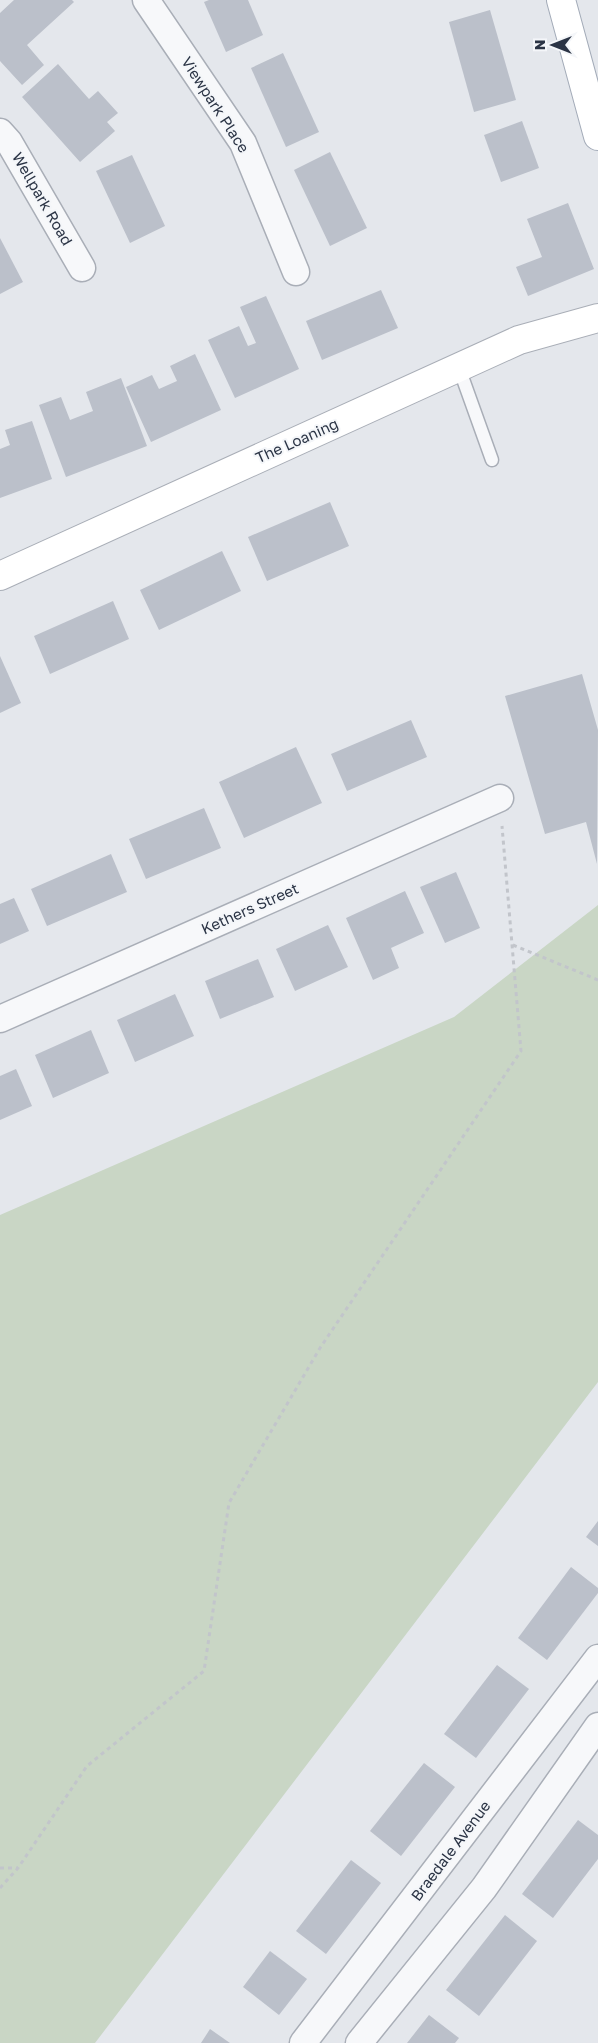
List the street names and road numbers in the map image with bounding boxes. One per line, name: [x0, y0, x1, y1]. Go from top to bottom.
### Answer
street label: Viewpark Place: [178, 53, 254, 156]
street label: Wellpark Road: [9, 149, 77, 248]
street label: The Loaning: [252, 414, 341, 466]
street label: Kethers Street: [198, 879, 301, 938]
street label: Braedale Avenue: [407, 1797, 494, 1904]

